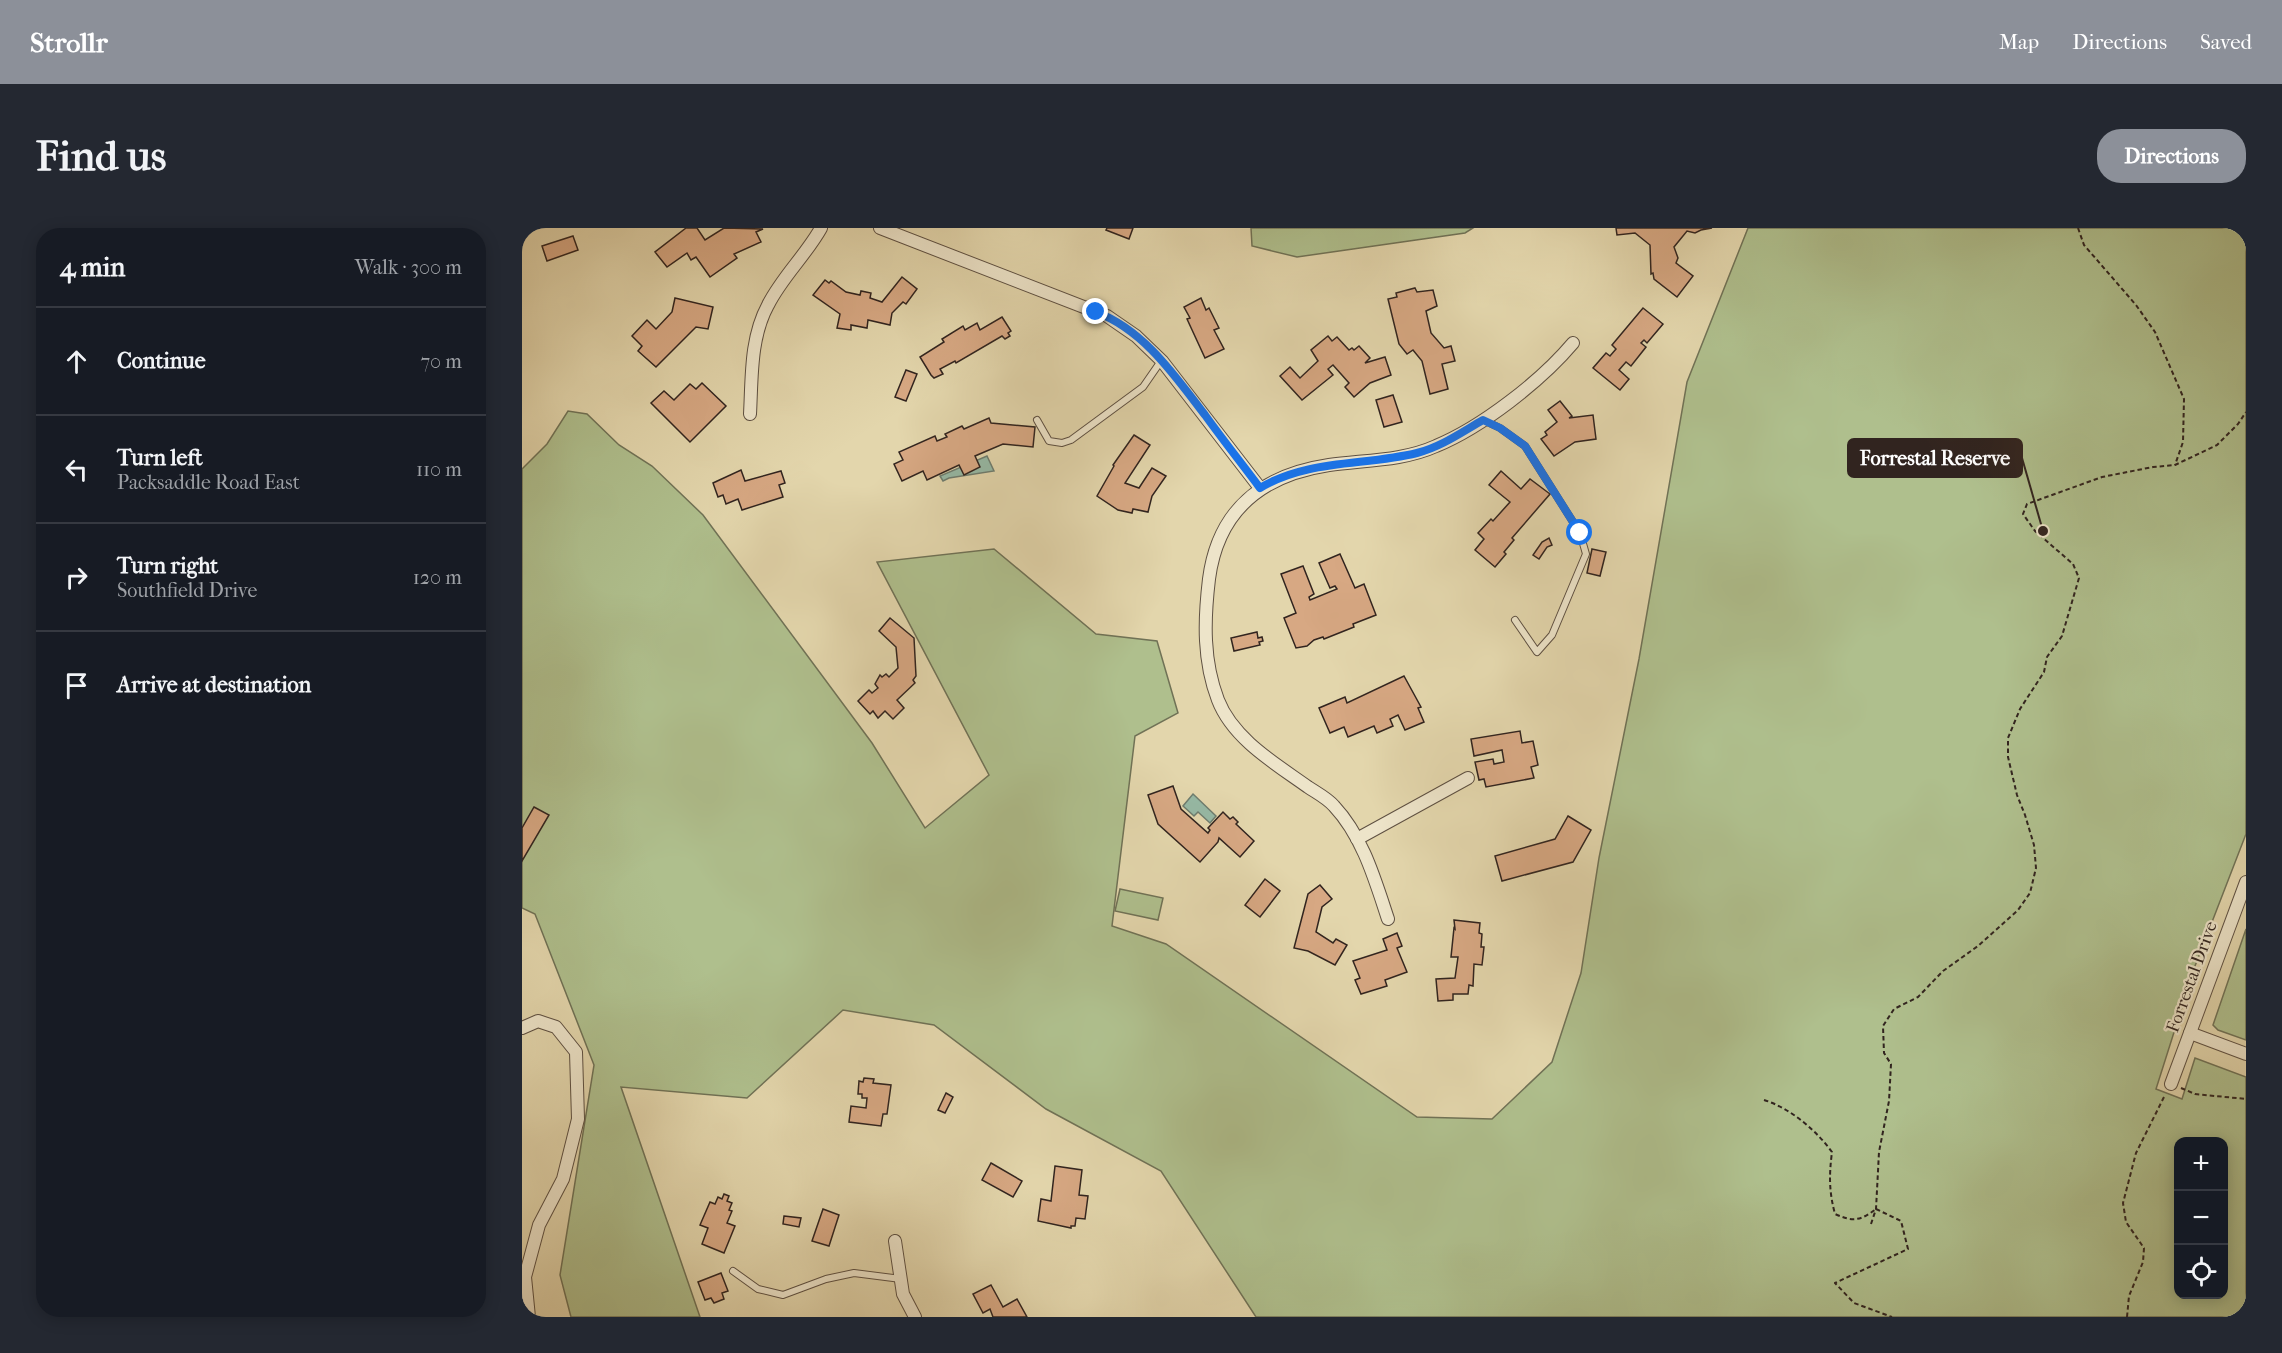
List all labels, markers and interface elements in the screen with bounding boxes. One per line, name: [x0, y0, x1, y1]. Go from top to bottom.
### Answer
text: Strollr: [30, 26, 108, 59]
text: Map: [1999, 30, 2039, 54]
text: Directions: [2072, 30, 2167, 54]
text: Saved: [2200, 30, 2252, 54]
button: Directions: [2097, 129, 2246, 183]
text: Find us: [36, 132, 166, 181]
text: 4 min: [60, 252, 125, 283]
text: Walk · 300 m: [355, 256, 462, 279]
route end: [1082, 298, 1108, 324]
icon: ahead: [60, 345, 93, 378]
text: Continue: [117, 348, 206, 374]
text: 70 m: [420, 350, 462, 373]
callout: Forrestal Reserve: [1848, 439, 2022, 477]
text: Turn left: [117, 445, 203, 471]
text: Forrestal Reserve: [1859, 447, 2010, 470]
icon: left: [60, 453, 93, 486]
text: 110 m: [416, 458, 462, 481]
text: Packsaddle Road East: [117, 471, 300, 494]
route start: [1566, 519, 1592, 545]
text: Turn right: [117, 553, 218, 579]
icon: right: [60, 561, 93, 594]
text: 120 m: [413, 566, 462, 589]
text: Southfield Drive: [117, 579, 257, 602]
icon: arrive: [60, 669, 93, 702]
text: Arrive at destination: [117, 672, 311, 698]
street label: Forrestal Drive: [2162, 918, 2222, 1036]
map controls: [2174, 1137, 2228, 1299]
button: +: [2174, 1137, 2228, 1191]
button: −: [2174, 1191, 2228, 1245]
button: locate: [2174, 1245, 2228, 1299]

